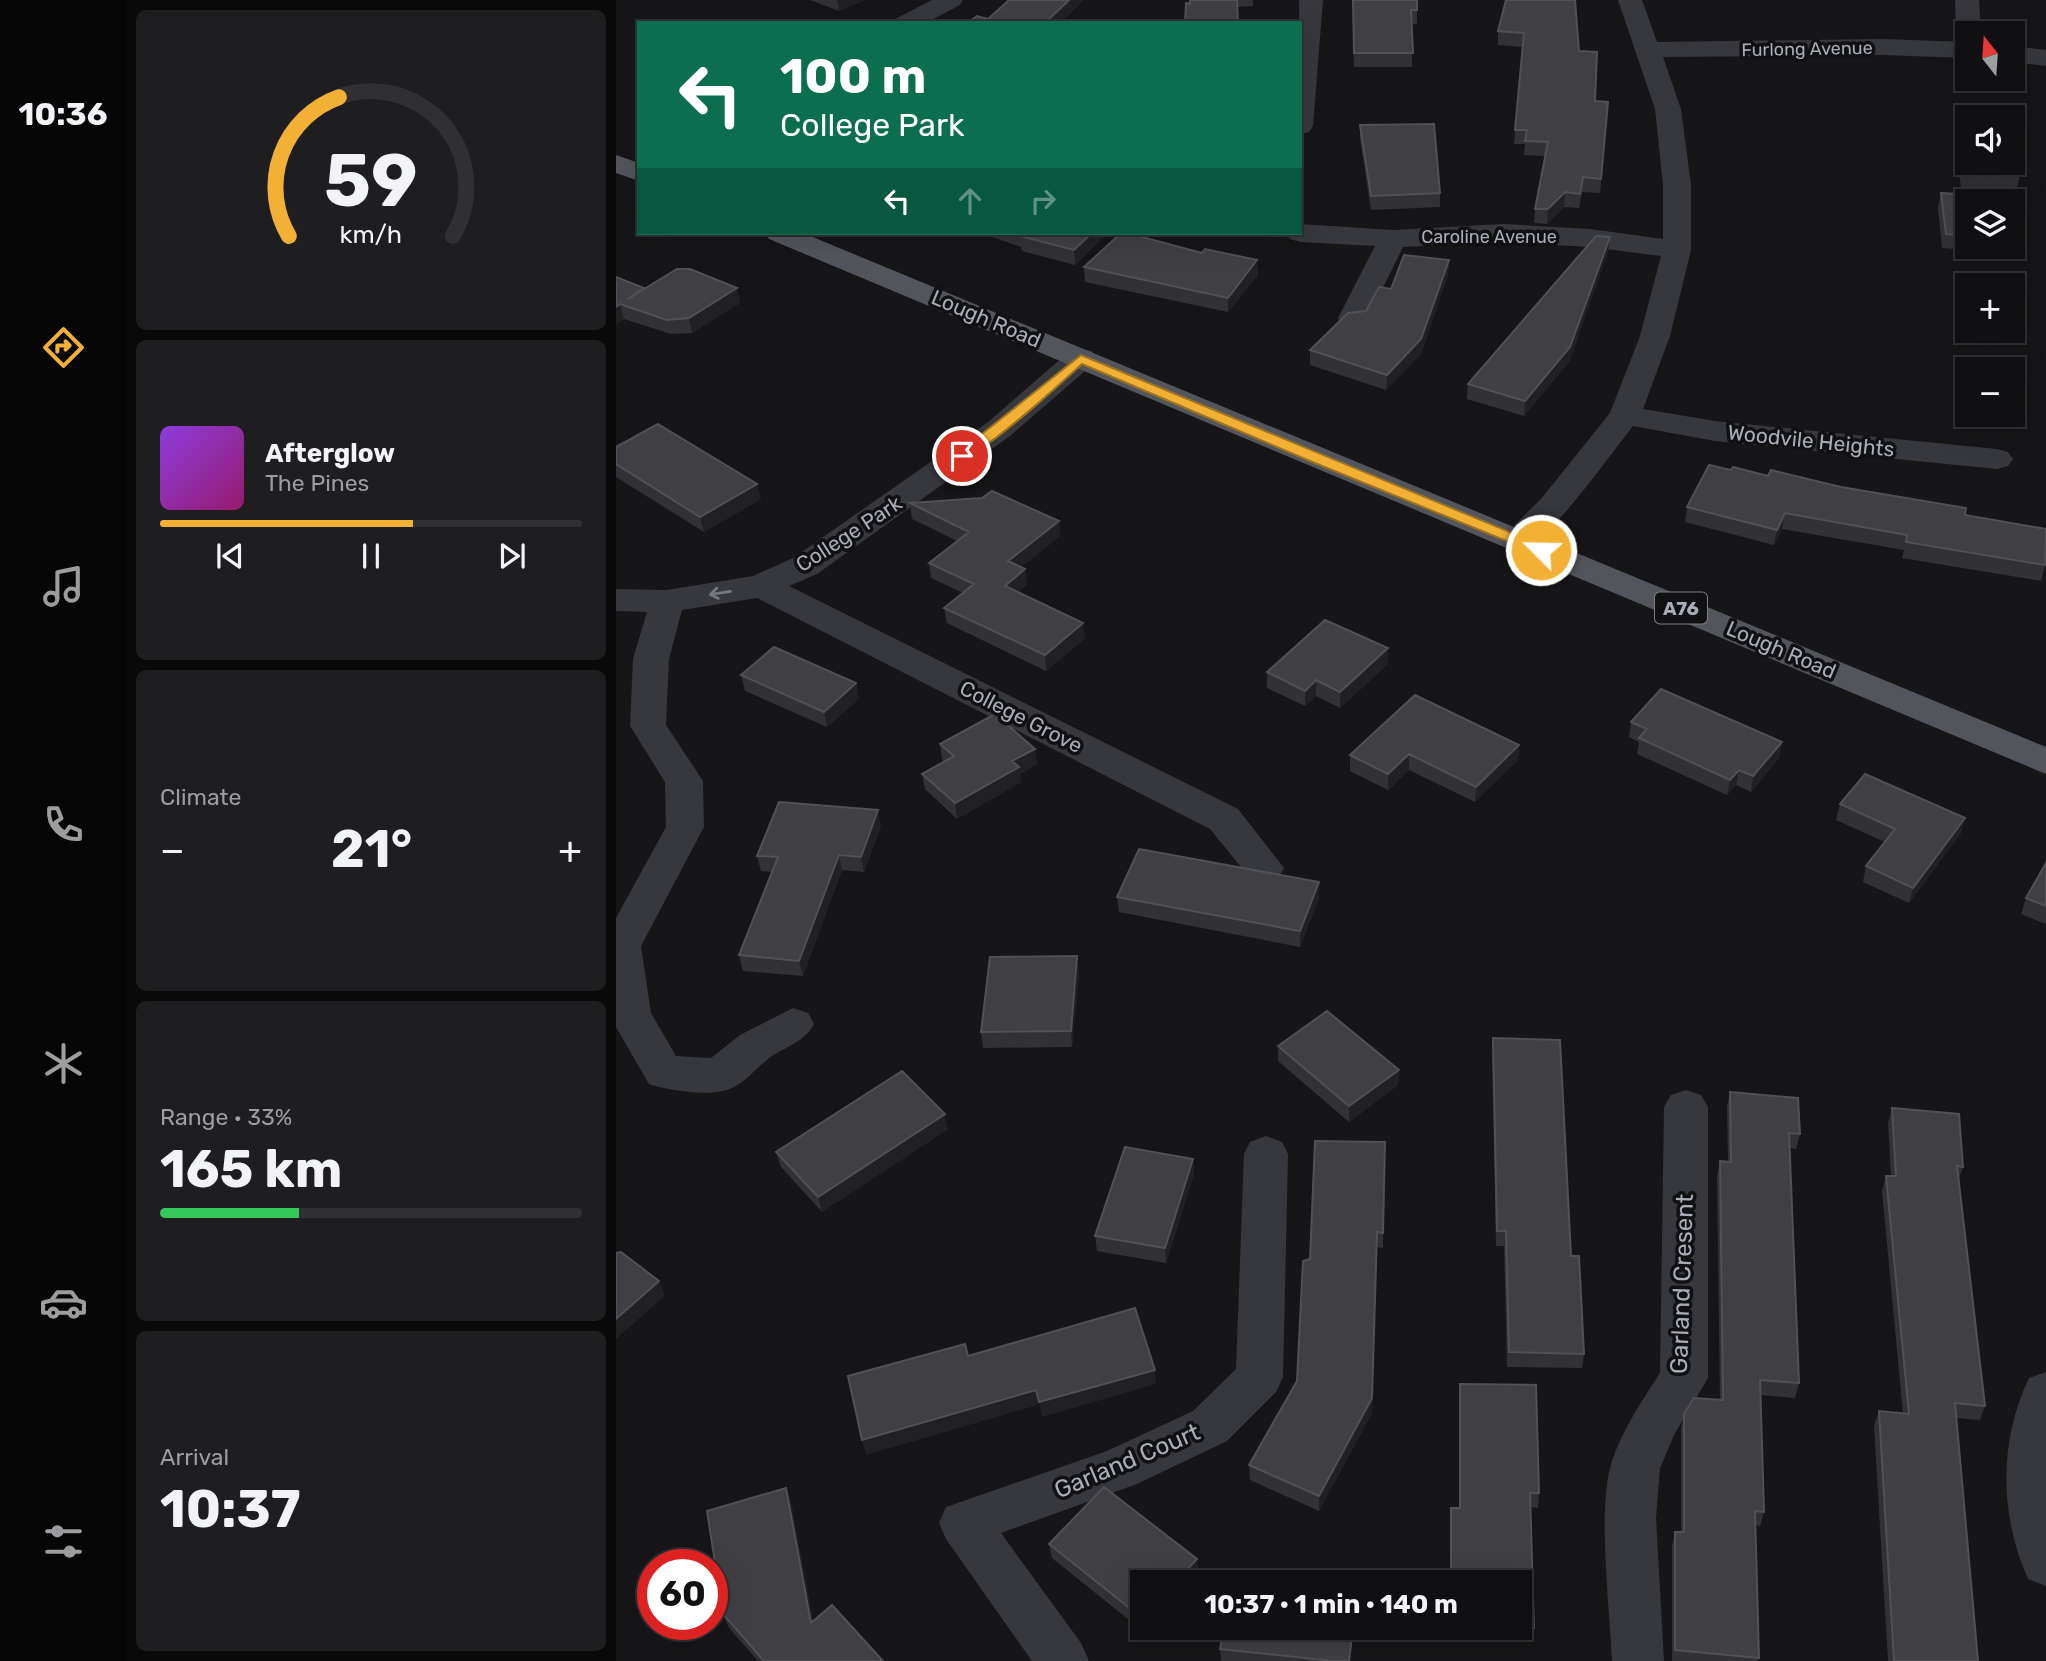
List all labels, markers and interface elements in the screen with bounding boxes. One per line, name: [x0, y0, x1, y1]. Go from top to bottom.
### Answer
north arrow: [1955, 21, 2025, 91]
map controls: [1955, 21, 2025, 427]
street label: Furlong Avenue: [1741, 37, 1873, 61]
text: 100 m: [780, 47, 926, 105]
icon: left: [665, 49, 756, 140]
text: 10:36: [19, 95, 107, 133]
button: sound: [1955, 105, 2025, 175]
text: College Park: [780, 106, 965, 144]
text: 59: [324, 138, 418, 224]
icon: left: [878, 182, 916, 220]
icon: ahead: [951, 182, 989, 220]
icon: right: [1024, 182, 1062, 220]
button: layers: [1955, 189, 2025, 259]
text: km/h: [340, 220, 402, 249]
street label: Caroline Avenue: [1421, 226, 1557, 248]
button: +: [1955, 273, 2025, 343]
street label: Lough Road: [928, 284, 1045, 353]
icon: directions: [39, 323, 88, 372]
button: −: [1955, 357, 2025, 427]
street label: Woodvile Heights: [1726, 419, 1896, 462]
pin: [932, 426, 992, 486]
icon: arrive: [943, 437, 981, 475]
text: Afterglow: [265, 438, 395, 469]
text: The Pines: [265, 469, 369, 497]
street label: College Park: [791, 490, 906, 577]
position arrow: [1504, 513, 1578, 587]
icon: previous: [211, 537, 249, 575]
icon: pause: [352, 537, 390, 575]
icon: next: [493, 537, 531, 575]
icon: music: [39, 562, 88, 611]
one-way arrow: [709, 587, 732, 600]
road number: A76: [1655, 593, 1707, 624]
street label: Lough Road: [1723, 615, 1840, 684]
street label: College Grove: [956, 675, 1087, 758]
text: Climate: [160, 783, 241, 811]
icon: phone: [39, 800, 88, 849]
text: 21°: [331, 818, 412, 880]
text: −: [160, 827, 185, 873]
text: +: [558, 827, 582, 873]
icon: climate: [39, 1039, 88, 1088]
text: Range · 33%: [160, 1103, 292, 1131]
text: 165 km: [160, 1138, 342, 1200]
street label: Garland Cresent: [1665, 1193, 1699, 1375]
icon: car: [39, 1278, 88, 1327]
street label: Garland Court: [1050, 1418, 1204, 1504]
text: Arrival: [160, 1443, 229, 1471]
text: 10:37: [160, 1478, 300, 1540]
icon: filters: [39, 1517, 88, 1566]
speed limit sign: 60: [637, 1549, 728, 1640]
text: 10:37 · 1 min · 140 m: [1204, 1589, 1458, 1620]

